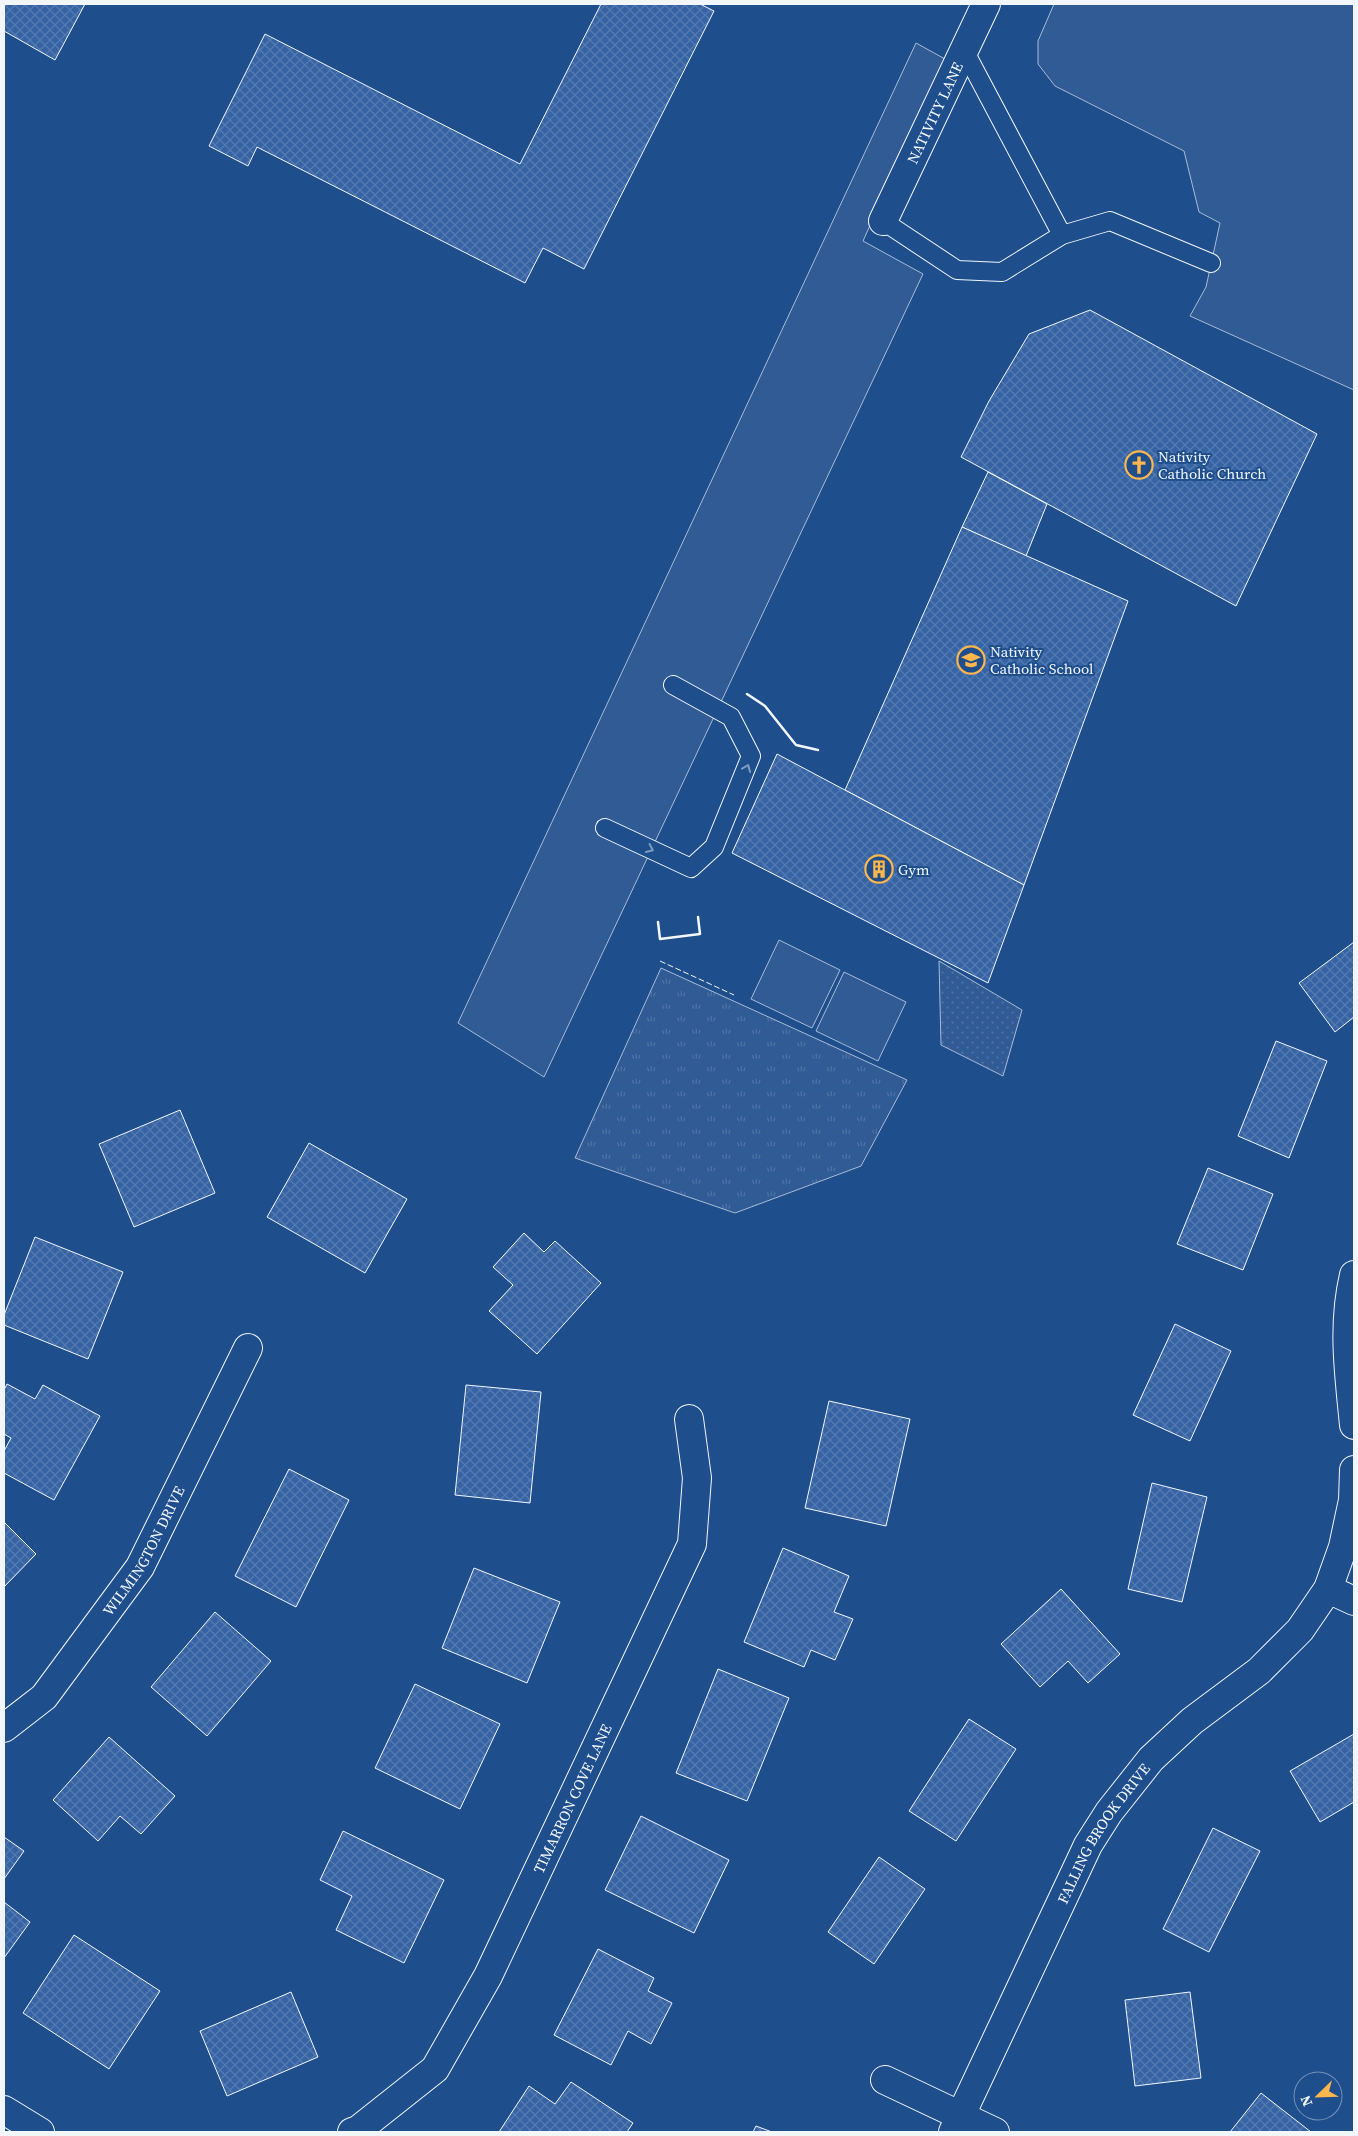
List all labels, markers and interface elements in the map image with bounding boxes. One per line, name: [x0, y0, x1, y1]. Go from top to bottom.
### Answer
street label: NATIVITY LANE: [901, 58, 968, 167]
place label: Nativity Catholic Church: [1158, 446, 1266, 484]
church icon: Nativity Catholic Church: [1124, 450, 1154, 480]
place label: Nativity Catholic School: [990, 641, 1094, 679]
school or university icon: Nativity Catholic School: [956, 645, 986, 675]
one-way arrow: [741, 764, 751, 772]
one-way arrow: [645, 842, 654, 853]
building icon: Gym: [864, 854, 894, 884]
place label: Gym: [898, 859, 930, 880]
street label: WILMINGTON DRIVE: [97, 1482, 189, 1620]
street label: TIMARRON COVE LANE: [528, 1720, 616, 1877]
street label: FALLING BROOK DRIVE: [1051, 1758, 1154, 1907]
north arrow: [1293, 2071, 1343, 2121]
text: N: [1295, 2092, 1317, 2110]

